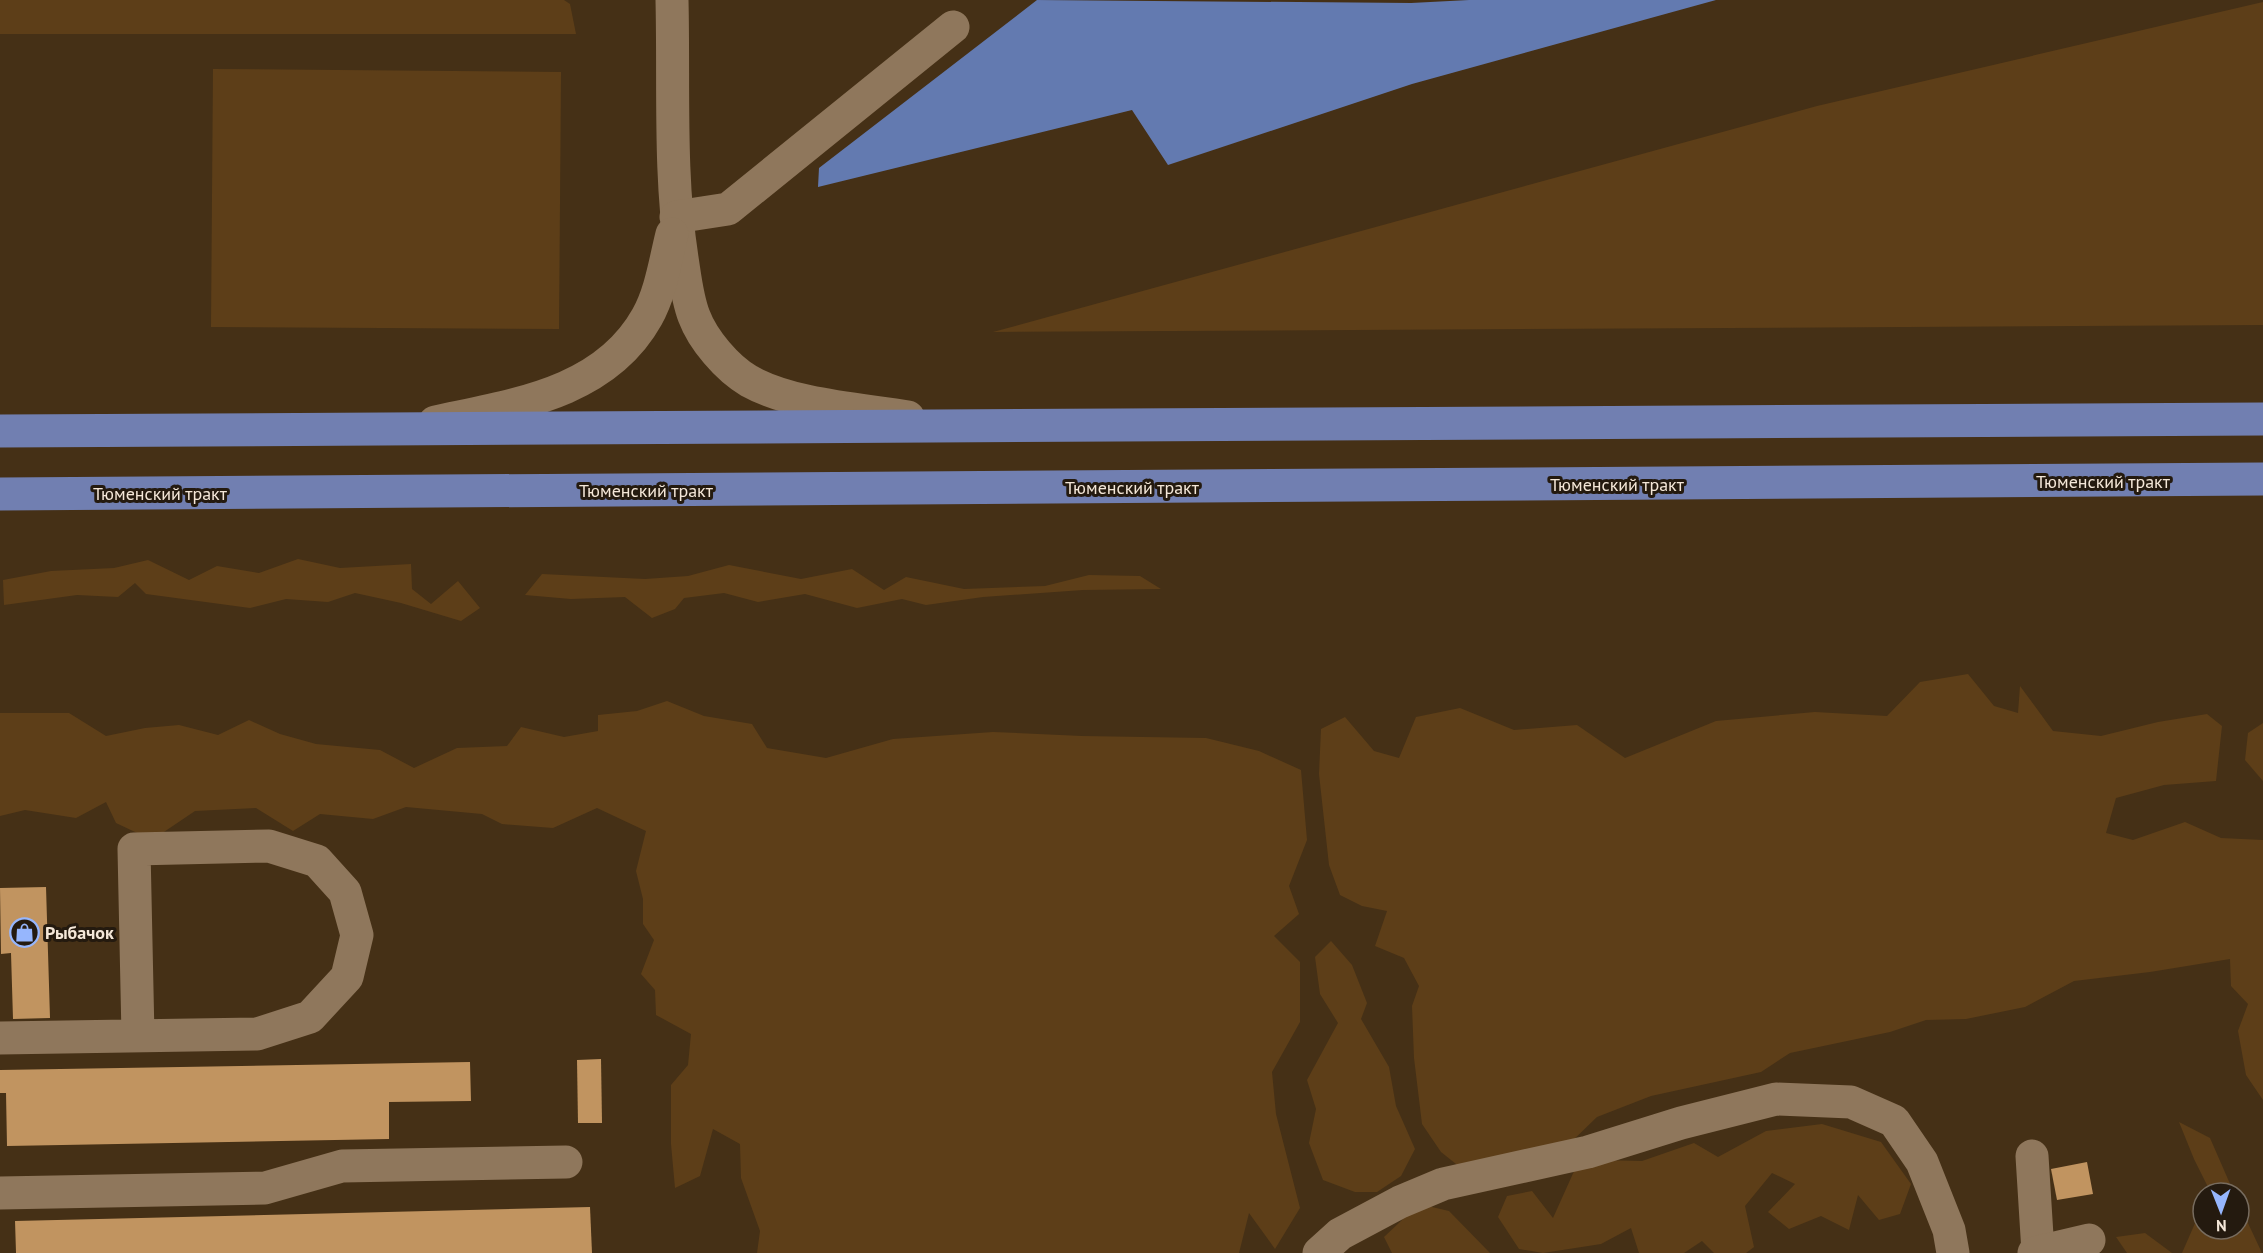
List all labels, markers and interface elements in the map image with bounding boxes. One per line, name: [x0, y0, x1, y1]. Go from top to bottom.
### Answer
street label: Тюменский тракт: [2036, 470, 2171, 493]
street label: Тюменский тракт: [1550, 473, 1685, 496]
street label: Тюменский тракт: [1065, 476, 1200, 499]
street label: Тюменский тракт: [579, 479, 714, 502]
street label: Тюменский тракт: [93, 482, 228, 505]
shop icon: Рыбачок: [8, 916, 40, 948]
place label: Рыбачок: [45, 921, 114, 944]
north arrow: [2191, 1181, 2251, 1241]
text: N: [2216, 1216, 2227, 1236]

